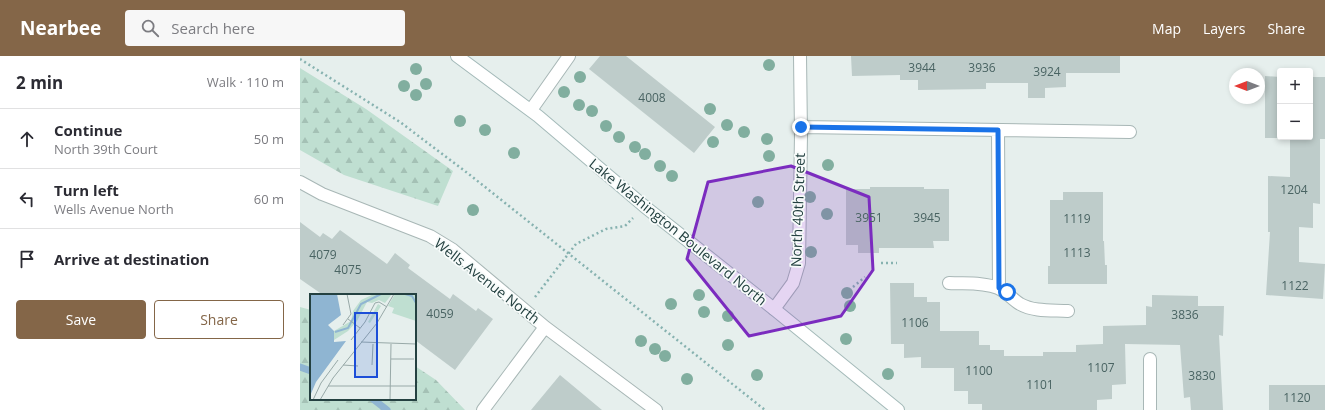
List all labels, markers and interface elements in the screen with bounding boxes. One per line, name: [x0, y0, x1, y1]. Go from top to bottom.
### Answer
search box: [125, 10, 405, 46]
text: Nearbee: [20, 15, 101, 41]
icon: search: [139, 17, 161, 39]
text: Search here: [171, 18, 255, 38]
text: Map: [1152, 19, 1181, 38]
text: Layers: [1203, 19, 1245, 38]
text: Share: [1267, 19, 1305, 38]
house number: 3944: [908, 59, 936, 76]
house number: 3936: [968, 59, 996, 76]
house number: 3924: [1033, 63, 1061, 80]
north arrow: [1229, 68, 1265, 104]
map controls: [1277, 68, 1313, 140]
button: +: [1277, 68, 1313, 104]
text: 2 min: [16, 71, 63, 94]
text: Walk · 110 m: [207, 73, 284, 91]
house number: 4008: [638, 89, 666, 106]
button: −: [1277, 104, 1313, 140]
route end: [792, 118, 810, 136]
text: Continue: [54, 120, 122, 140]
icon: ahead: [16, 128, 38, 150]
text: 50 m: [254, 130, 284, 148]
text: North 39th Court: [54, 140, 158, 158]
street label: North 40th Street: [786, 153, 809, 267]
street label: Lake Washington Boulevard North: [585, 154, 771, 309]
text: Turn left: [54, 180, 119, 200]
house number: 1204: [1280, 181, 1308, 198]
icon: left: [16, 188, 38, 210]
text: 60 m: [254, 190, 284, 208]
text: Wells Avenue North: [54, 200, 174, 218]
house number: 3951: [855, 209, 883, 226]
house number: 3945: [913, 209, 941, 226]
house number: 1119: [1063, 210, 1091, 227]
street label: Wells Avenue North: [431, 233, 544, 328]
house number: 1113: [1063, 244, 1091, 261]
house number: 4079: [309, 246, 337, 263]
icon: arrive: [16, 248, 38, 270]
text: Arrive at destination: [54, 249, 209, 269]
house number: 4075: [334, 261, 362, 278]
house number: 1122: [1281, 277, 1309, 294]
route start: [998, 283, 1016, 301]
inset map: [310, 294, 416, 400]
button: Save: [16, 300, 146, 339]
button: Share: [154, 300, 284, 339]
house number: 4059: [426, 305, 454, 322]
house number: 3836: [1171, 306, 1199, 323]
house number: 1106: [901, 314, 929, 331]
house number: 1107: [1087, 359, 1115, 376]
house number: 1100: [965, 362, 993, 379]
house number: 3830: [1188, 367, 1216, 384]
house number: 1101: [1026, 376, 1054, 393]
house number: 1120: [1283, 389, 1311, 406]

